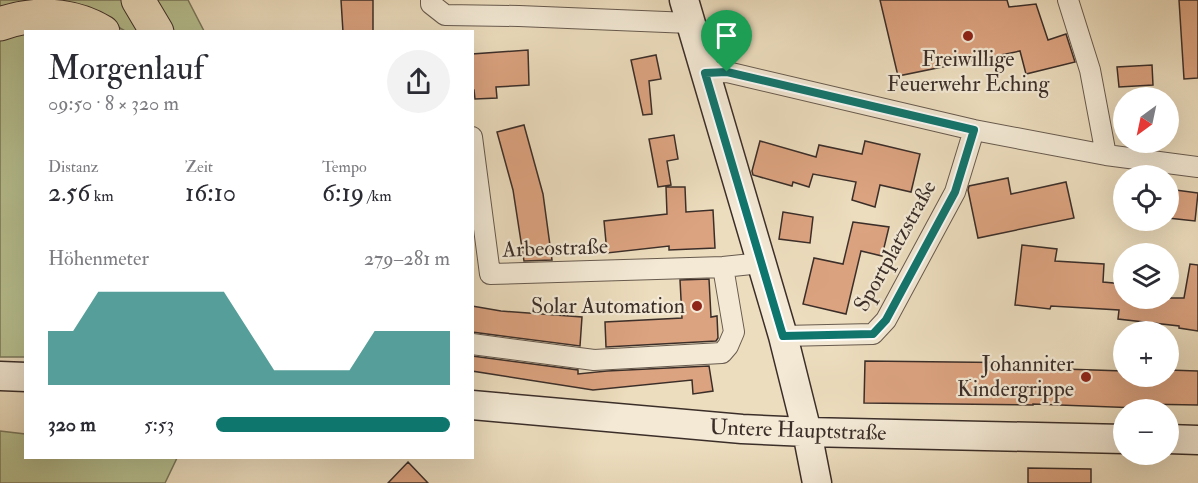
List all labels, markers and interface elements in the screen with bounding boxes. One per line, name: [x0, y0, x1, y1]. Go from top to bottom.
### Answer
pin: [701, 10, 752, 72]
icon: arrive: [710, 19, 743, 52]
marker: Freiwillige Feuerwehr Eching: [961, 29, 975, 43]
place label: Freiwillige Feuerwehr Eching: [887, 45, 1050, 98]
text: Morgenlauf: [48, 48, 204, 89]
button: share: [387, 50, 450, 113]
north arrow: [1113, 87, 1179, 153]
map controls: [1113, 87, 1179, 465]
text: 09:50 · 8 × 320 m: [48, 91, 179, 116]
text: Distanz: [48, 157, 99, 177]
text: Zeit: [185, 157, 213, 177]
text: Tempo: [322, 157, 367, 177]
button: locate: [1113, 165, 1179, 231]
street label: Sportplatzstraße: [847, 176, 943, 317]
text: 2.56: [48, 177, 90, 209]
text: 16:10: [185, 177, 236, 209]
text: 6:19: [322, 177, 364, 209]
text: km: [90, 186, 114, 206]
text: /km: [364, 186, 392, 206]
street label: Arbeostraße: [501, 232, 608, 264]
button: layers: [1113, 243, 1179, 309]
text: Höhenmeter: [48, 246, 149, 271]
text: 279–281 m: [364, 246, 450, 271]
place label: Solar Automation: [531, 292, 685, 320]
marker: Solar Automation: [690, 299, 704, 313]
button: +: [1113, 321, 1179, 387]
place label: Johanniter Kindergrippe: [957, 350, 1075, 404]
marker: Johanniter Kindergrippe: [1079, 370, 1093, 384]
button: −: [1113, 399, 1179, 465]
text: 320 m: [48, 412, 96, 437]
text: 5:53: [144, 412, 174, 437]
street label: Untere Hauptstraße: [709, 413, 887, 448]

